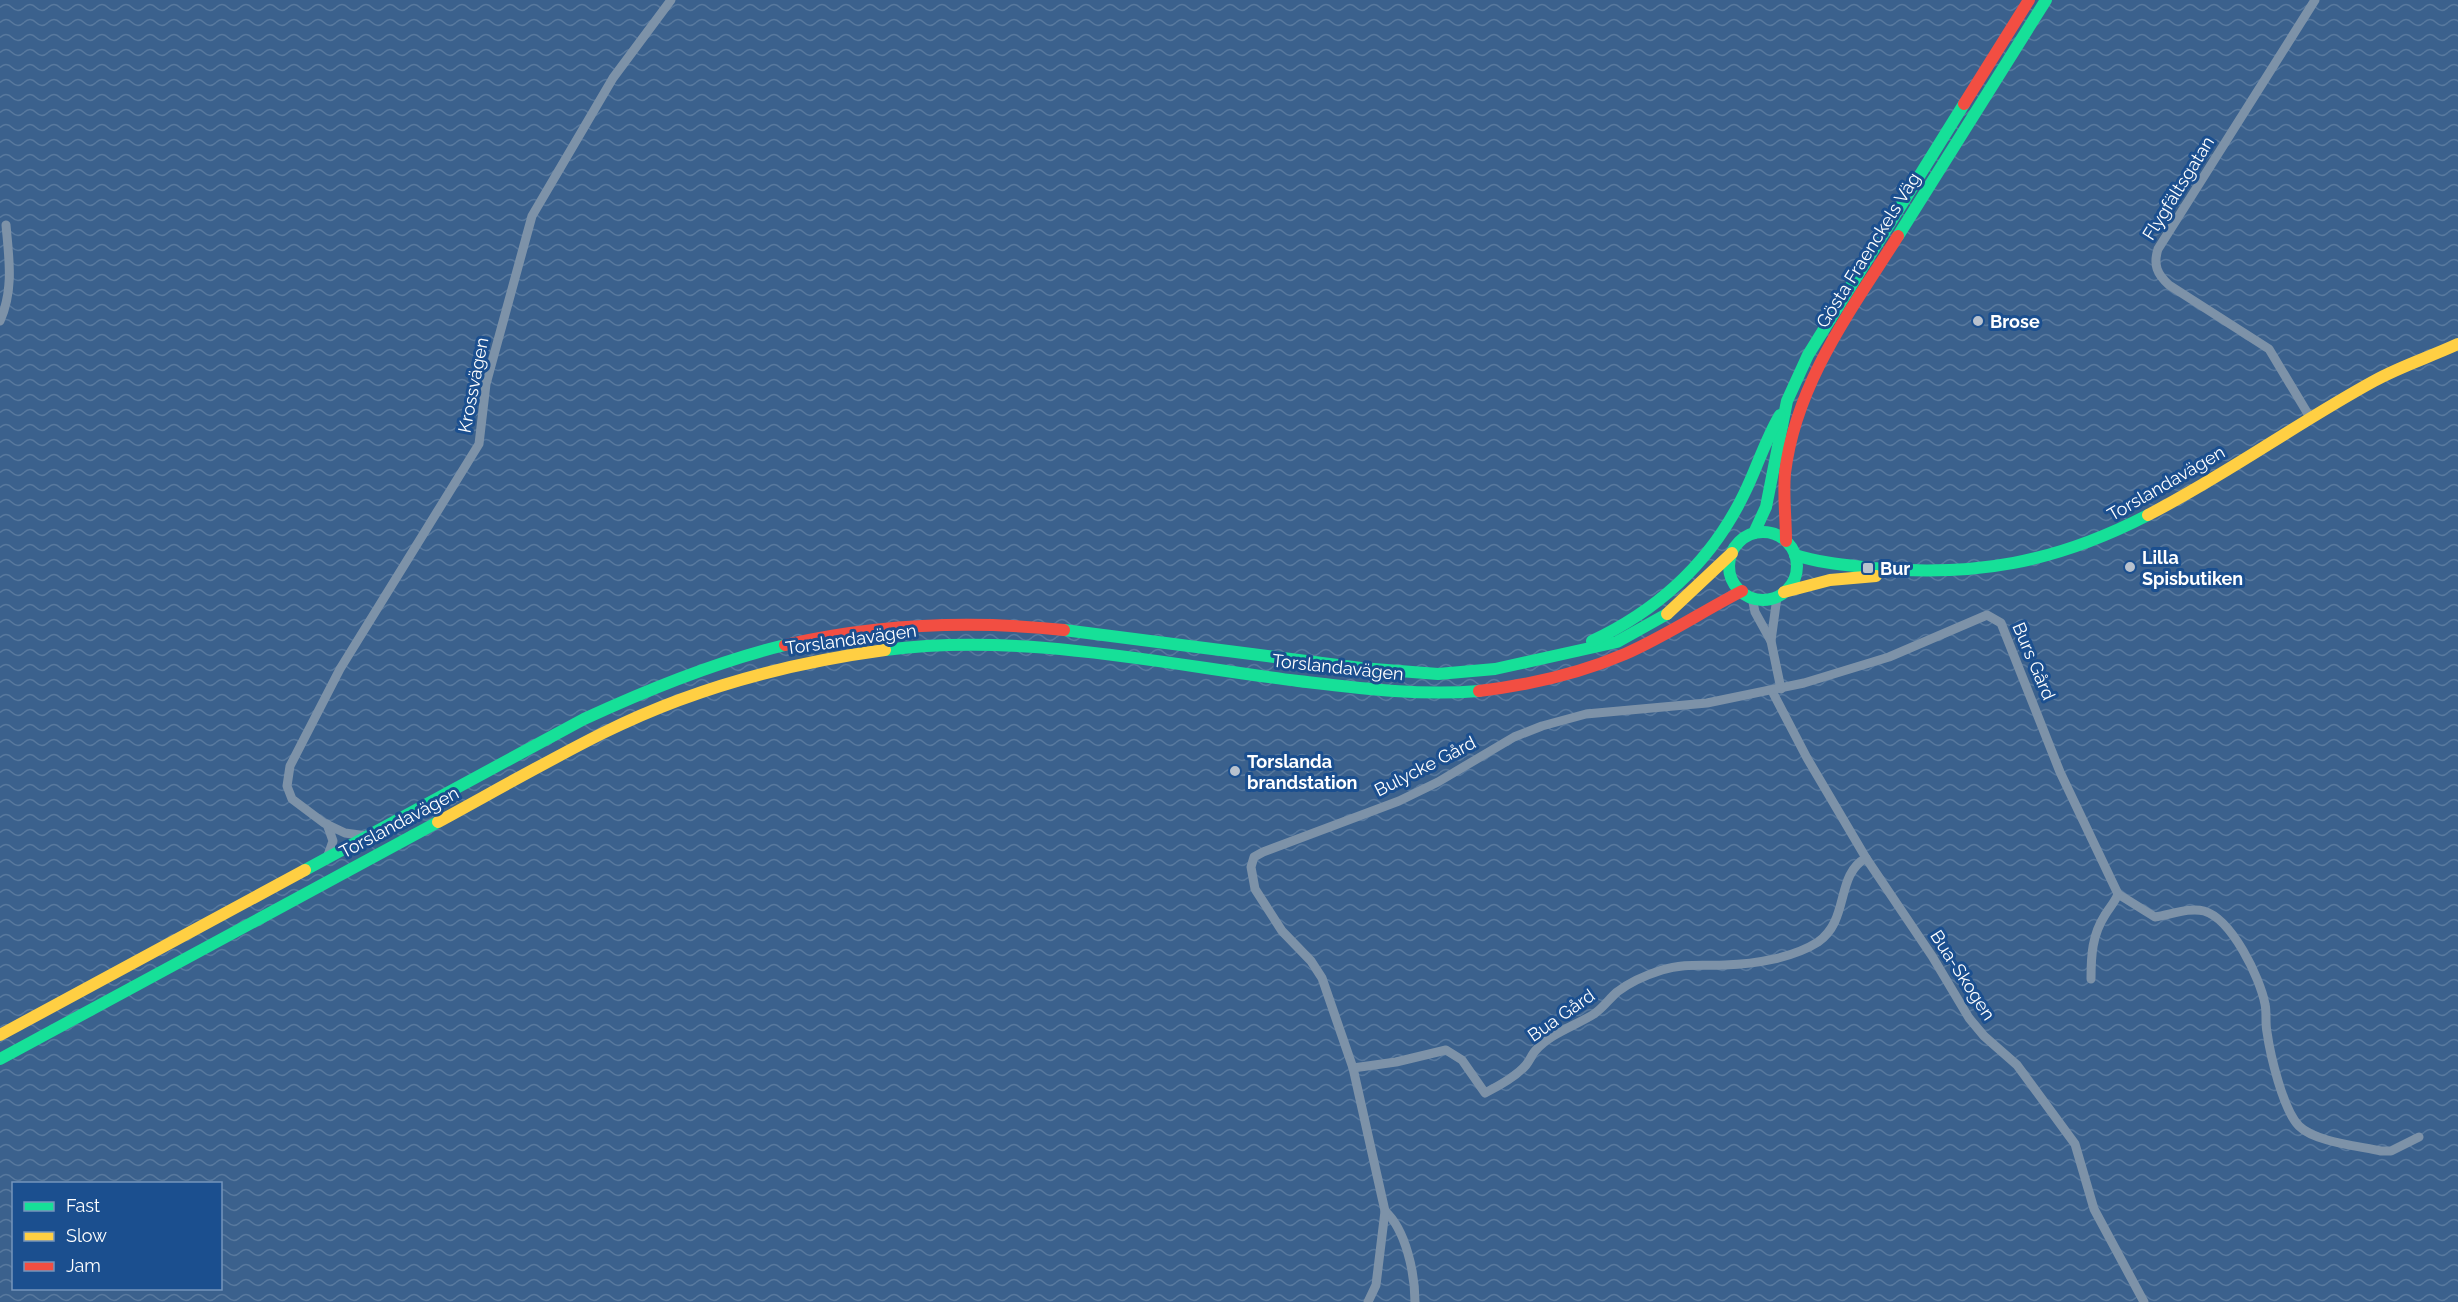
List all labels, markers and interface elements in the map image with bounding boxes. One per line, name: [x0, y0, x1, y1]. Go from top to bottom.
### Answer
street label: Flygfältsgatan: [2138, 132, 2218, 244]
street label: Gösta Fraenckels Väg: [1812, 169, 1924, 331]
place label: Brose: [1990, 311, 2040, 332]
marker: Brose: [1971, 314, 1985, 328]
street label: Krossvägen: [453, 335, 493, 435]
street label: Torslandavägen: [2104, 441, 2228, 525]
place label: Lilla Spisbutiken: [2142, 547, 2243, 589]
place label: Bur: [1880, 558, 1910, 579]
marker: Lilla Spisbutiken: [2123, 560, 2137, 574]
marker: Bur: [1861, 561, 1875, 575]
street label: Torslandavägen: [784, 619, 918, 659]
street label: Burs Gård: [2008, 619, 2060, 703]
street label: Torslandavägen: [1271, 650, 1405, 684]
street label: Bulycke Gård: [1371, 732, 1479, 800]
place label: Torslanda brandstation: [1247, 751, 1357, 793]
marker: Torslanda brandstation: [1228, 764, 1242, 778]
street label: Torslandavägen: [336, 782, 462, 862]
street label: Bua-Skogen: [1926, 926, 2000, 1024]
street label: Bua Gård: [1523, 984, 1599, 1046]
legend: [12, 1182, 222, 1290]
text: Fast: [66, 1195, 100, 1216]
text: Slow: [66, 1225, 107, 1246]
text: Jam: [66, 1255, 101, 1276]

